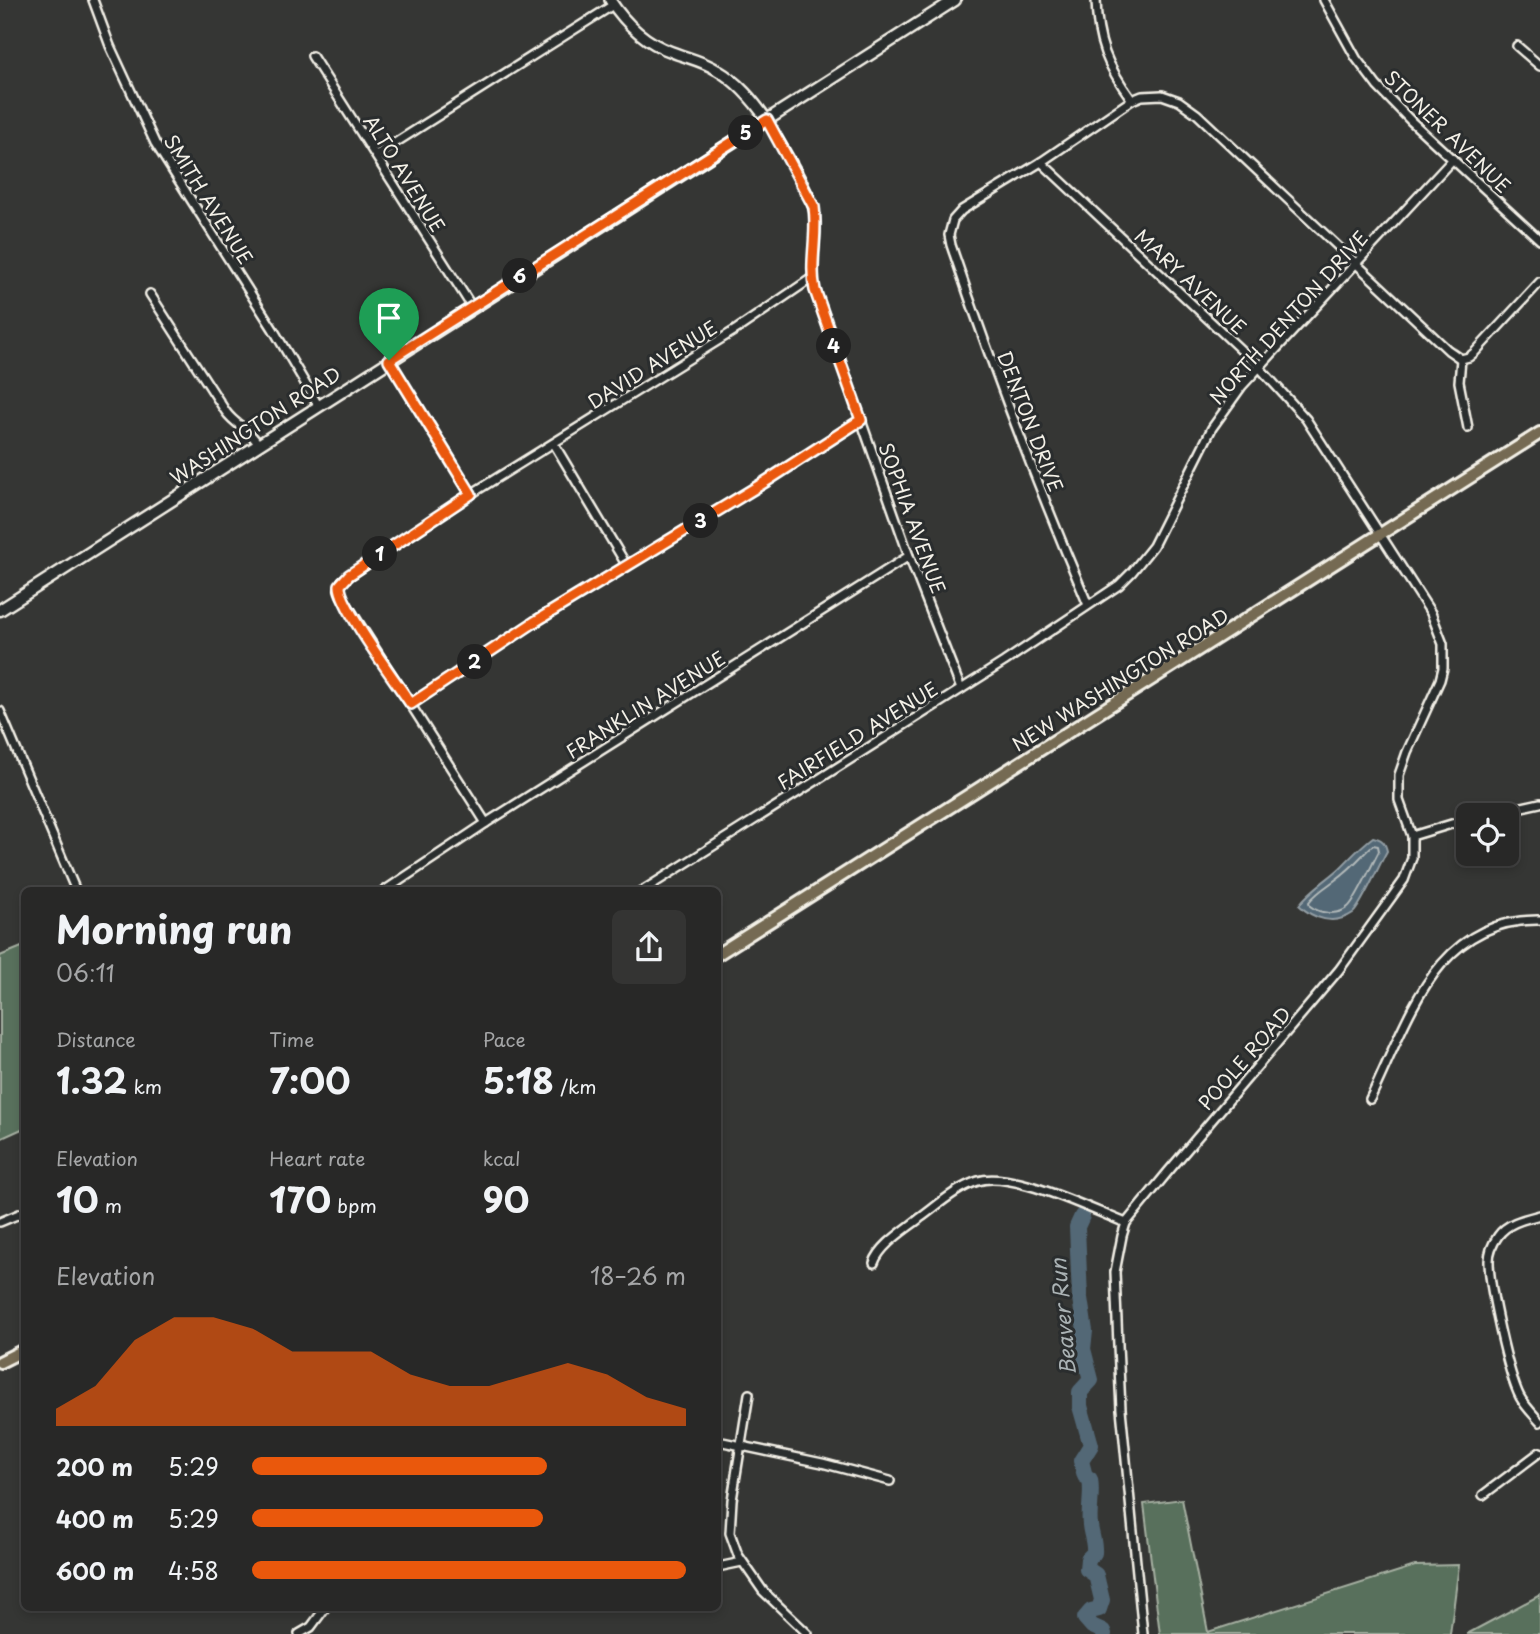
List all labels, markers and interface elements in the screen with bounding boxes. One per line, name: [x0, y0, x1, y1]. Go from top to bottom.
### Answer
street label: STONER AVENUE: [1379, 63, 1517, 199]
street label: ALTO AVENUE: [358, 109, 452, 237]
pin: 5: [728, 116, 764, 150]
text: 5: [739, 118, 752, 146]
street label: SMITH AVENUE: [158, 129, 260, 269]
street label: MARY AVENUE: [1129, 222, 1253, 340]
street label: NORTH DENTON DRIVE: [1202, 224, 1374, 410]
pin: 6: [503, 258, 538, 294]
text: 6: [513, 261, 526, 289]
pin: [359, 288, 419, 360]
icon: arrive: [370, 299, 408, 337]
street label: DAVID AVENUE: [582, 313, 722, 415]
pin: 4: [816, 328, 852, 364]
text: 4: [827, 331, 840, 359]
street label: DENTON DRIVE: [991, 346, 1071, 496]
street label: WASHINGTON ROAD: [164, 359, 346, 491]
street label: SOPHIA AVENUE: [873, 439, 953, 597]
pin: 3: [684, 504, 718, 538]
text: 3: [694, 506, 707, 534]
pin: 1: [362, 536, 398, 572]
text: 1: [375, 539, 384, 567]
street label: NEW WASHINGTON ROAD: [1006, 601, 1234, 757]
street label: FRANKLIN AVENUE: [560, 643, 730, 765]
pin: 2: [458, 644, 492, 680]
text: 2: [468, 647, 481, 675]
street label: FAIRFIELD AVENUE: [771, 674, 943, 796]
map controls: [1456, 803, 1519, 866]
button: locate: [1456, 803, 1519, 866]
text: Morning run: [56, 900, 292, 957]
button: share: [612, 910, 686, 984]
text: 06:11: [56, 955, 115, 990]
street label: POOLE ROAD: [1191, 1000, 1297, 1116]
text: Distance: [56, 1025, 136, 1053]
text: Time: [269, 1025, 314, 1053]
text: Pace: [483, 1025, 526, 1053]
text: 1.32: [56, 1053, 127, 1106]
text: 7:00: [269, 1053, 351, 1106]
text: 5:18: [483, 1053, 554, 1106]
text: km: [127, 1072, 162, 1100]
text: /km: [554, 1072, 597, 1100]
text: Elevation: [56, 1144, 138, 1172]
text: Heart rate: [269, 1144, 365, 1172]
text: kcal: [483, 1144, 521, 1172]
text: 10: [56, 1172, 99, 1225]
text: 170: [269, 1172, 331, 1225]
text: 90: [483, 1172, 530, 1225]
text: m: [99, 1191, 122, 1219]
text: bpm: [331, 1191, 377, 1219]
water label: Beaver Run: [1041, 1256, 1083, 1377]
text: Elevation: [56, 1258, 155, 1293]
text: 18–26 m: [590, 1258, 686, 1293]
text: 200 m: [56, 1449, 133, 1484]
text: 5:29: [168, 1449, 219, 1484]
text: 400 m: [56, 1501, 134, 1536]
text: 5:29: [168, 1501, 219, 1536]
text: 600 m: [56, 1553, 134, 1588]
text: 4:58: [168, 1553, 219, 1588]

